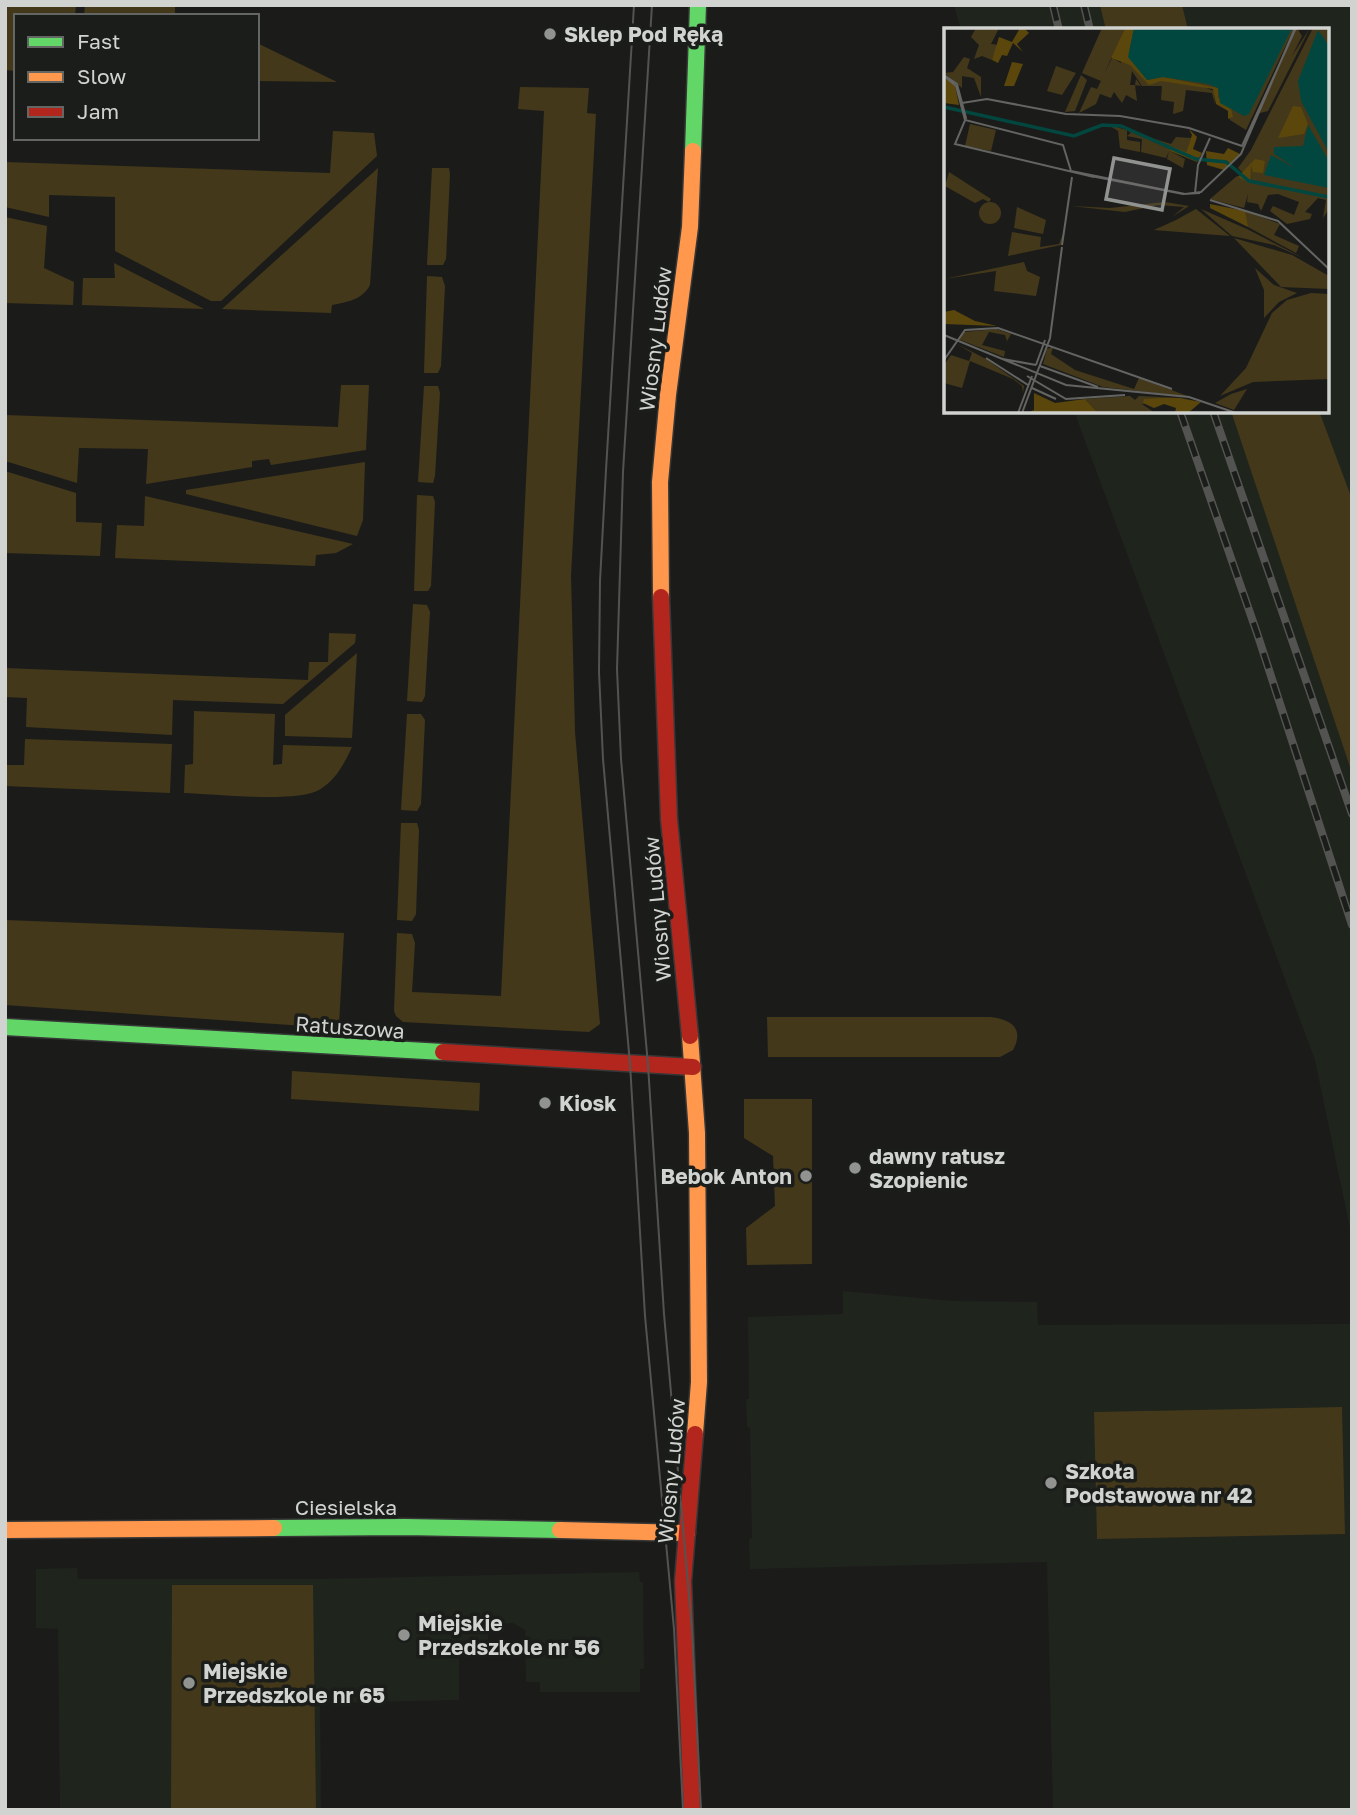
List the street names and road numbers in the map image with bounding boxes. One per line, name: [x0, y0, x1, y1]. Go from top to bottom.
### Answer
street label: Wiosny Ludów: [633, 265, 677, 413]
street label: Wiosny Ludów: [638, 835, 676, 983]
street label: Ratuszowa: [294, 1010, 406, 1044]
street label: Wiosny Ludów: [652, 1397, 690, 1545]
street label: Ciesielska: [295, 1494, 397, 1520]

